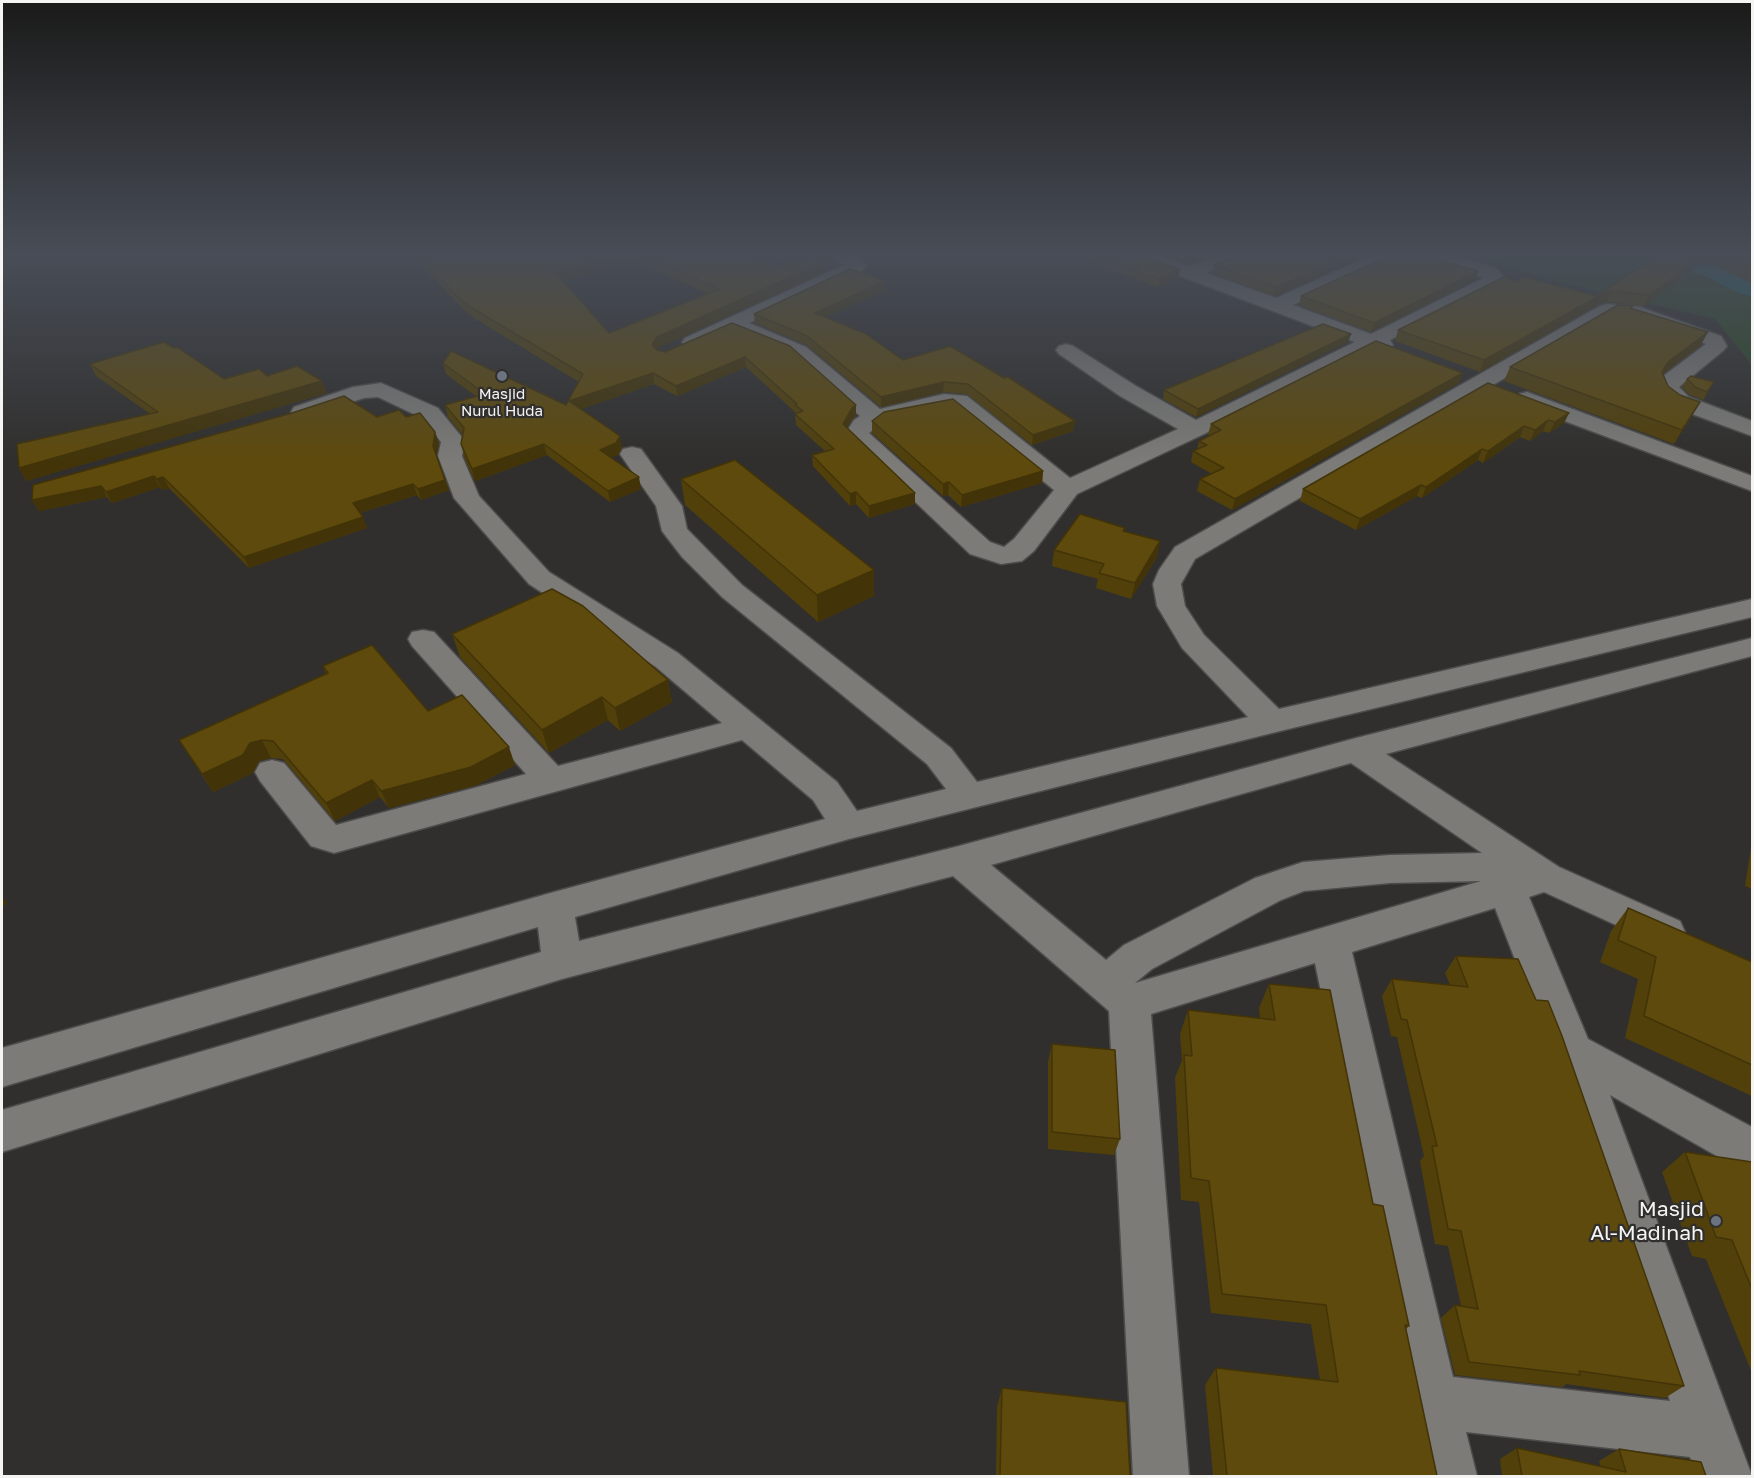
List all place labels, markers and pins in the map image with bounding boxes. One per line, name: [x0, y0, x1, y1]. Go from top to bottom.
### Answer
marker: Masjid Nurul Huda: [495, 369, 509, 383]
place label: Masjid Nurul Huda: [461, 385, 543, 420]
place label: Masjid Al-Madinah: [1590, 1196, 1704, 1246]
marker: Masjid Al-Madinah: [1709, 1214, 1723, 1228]

